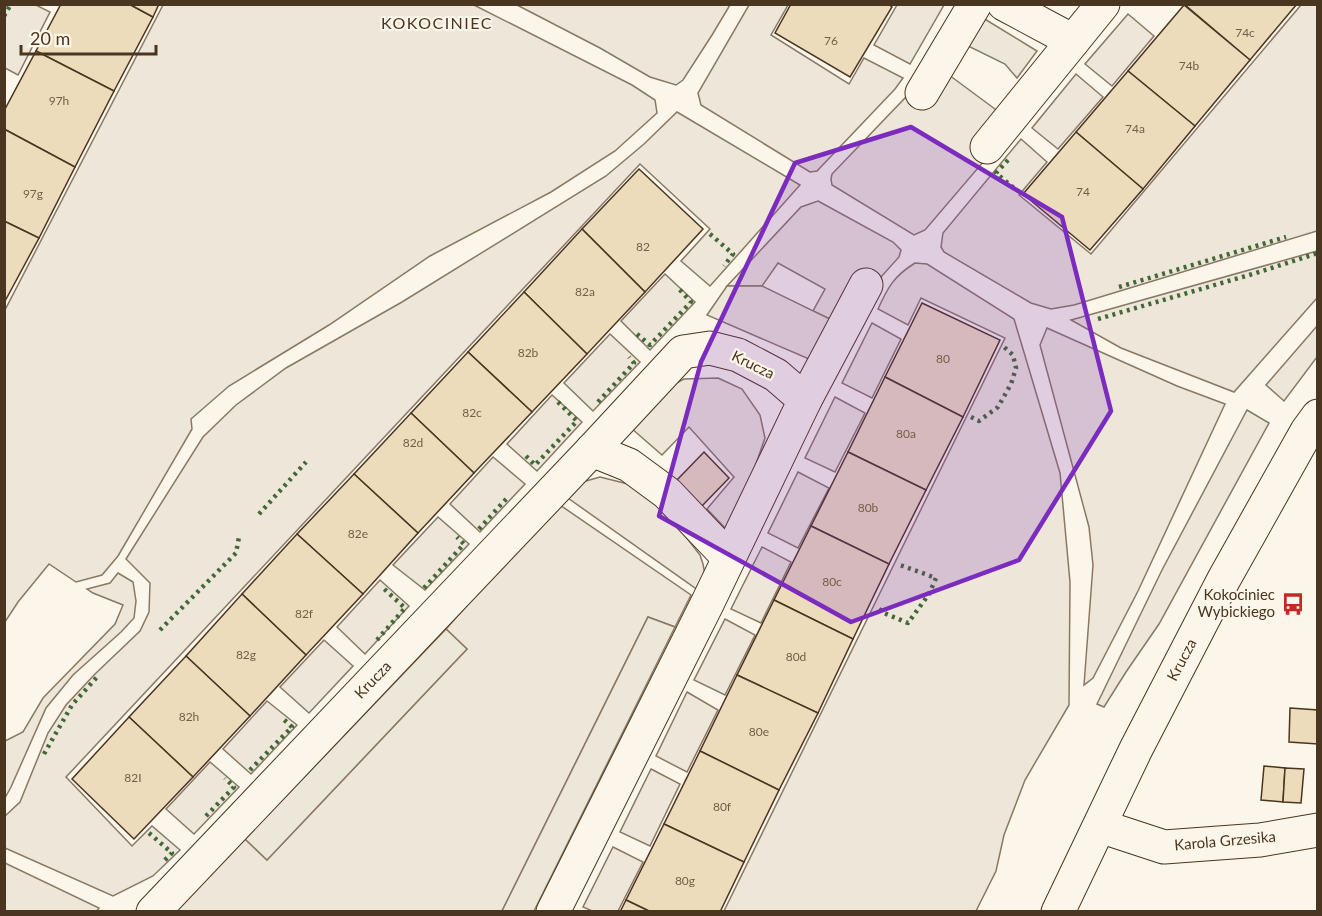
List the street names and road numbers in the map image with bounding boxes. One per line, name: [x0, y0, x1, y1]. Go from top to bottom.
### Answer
street label: Krucza: [729, 346, 778, 382]
street label: Krucza: [1163, 635, 1200, 684]
street label: Krucza: [350, 657, 394, 702]
street label: Karola Grzesika: [1173, 827, 1276, 853]

